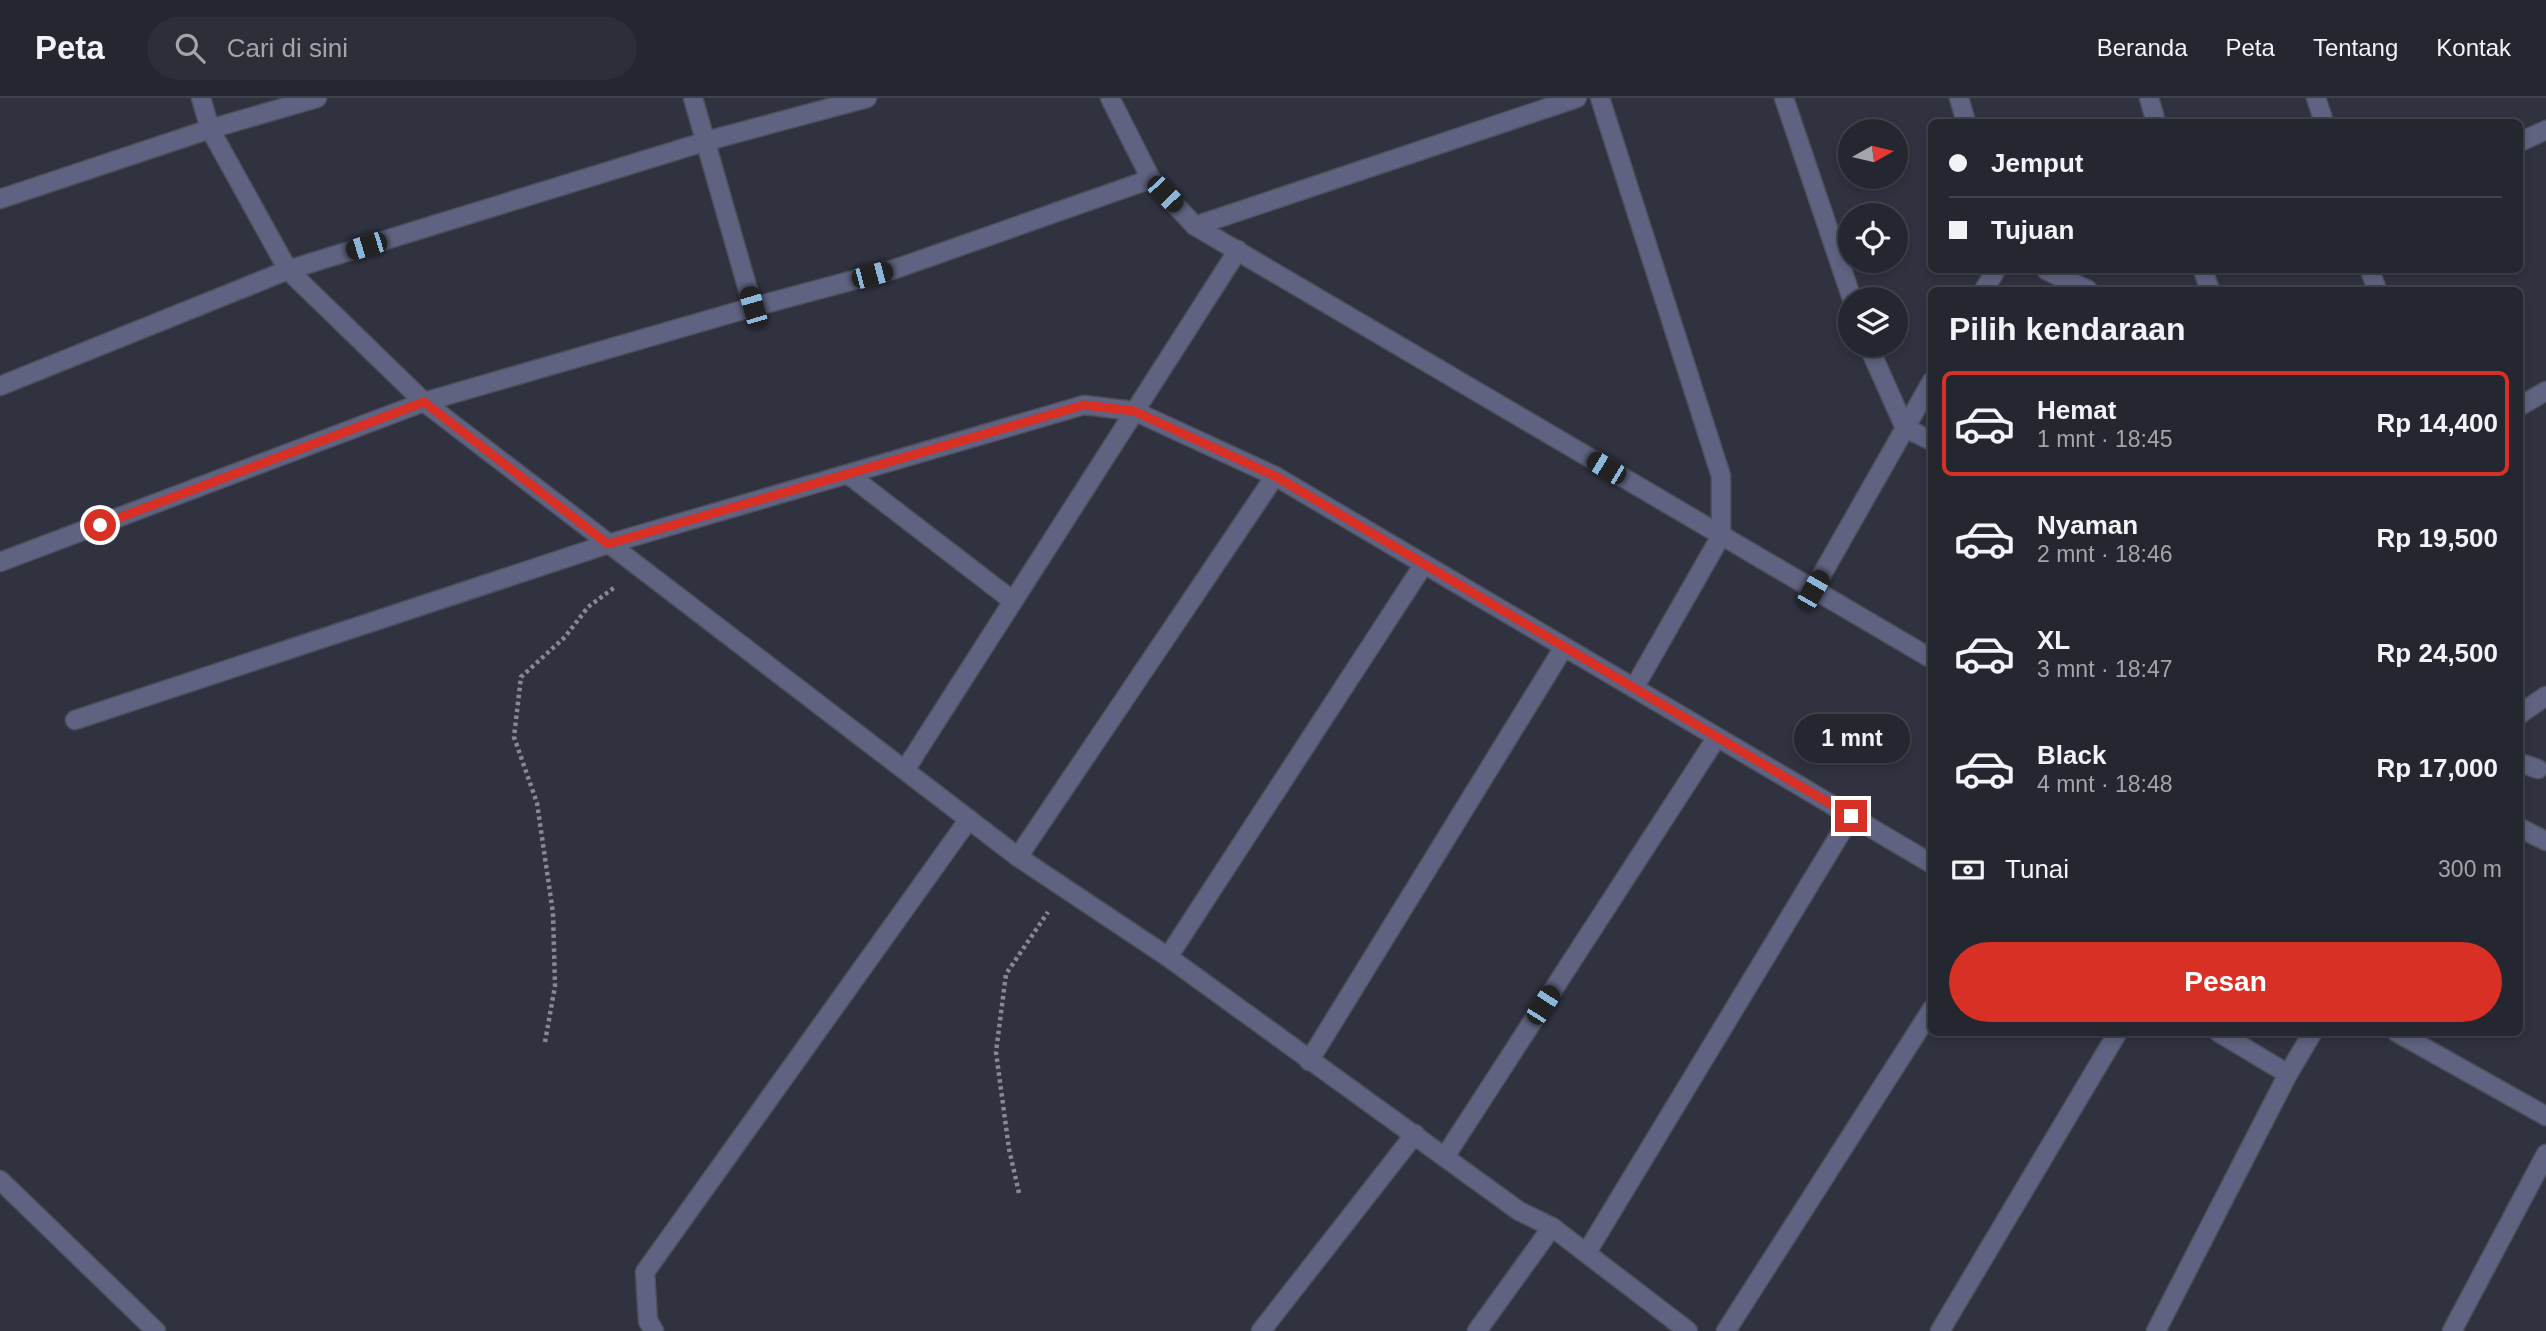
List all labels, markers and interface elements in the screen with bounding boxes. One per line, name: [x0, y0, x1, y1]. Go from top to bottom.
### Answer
search box: [147, 17, 637, 80]
text: Peta: [35, 29, 105, 66]
icon: search: [171, 29, 209, 67]
text: Cari di sini: [227, 33, 348, 63]
text: Beranda: [2097, 34, 2188, 61]
text: Peta: [2226, 34, 2275, 61]
text: Tentang: [2313, 34, 2398, 61]
text: Kontak: [2436, 34, 2511, 61]
north arrow: [1838, 119, 1908, 189]
map controls: [1838, 119, 1908, 357]
text: Jemput: [1991, 148, 2083, 178]
car: [1143, 172, 1188, 216]
button: locate: [1838, 203, 1908, 273]
text: Tujuan: [1991, 215, 2074, 245]
car: [343, 230, 390, 262]
car: [849, 259, 896, 291]
car: [738, 284, 769, 330]
button: layers: [1838, 287, 1908, 357]
text: Pilih kendaraan: [1949, 311, 2186, 347]
icon: car: [1953, 392, 2016, 455]
text: Hemat: [2037, 395, 2116, 425]
text: Rp 14,400: [2377, 408, 2498, 438]
text: 1 mnt · 18:45: [2037, 426, 2173, 452]
car: [1583, 448, 1630, 488]
icon: car: [1953, 507, 2016, 570]
route start: [84, 509, 116, 541]
text: Nyaman: [2037, 510, 2138, 540]
text: Rp 19,500: [2377, 523, 2498, 553]
text: 2 mnt · 18:46: [2037, 541, 2173, 567]
car: [1794, 567, 1833, 613]
icon: car: [1953, 622, 2016, 685]
text: XL: [2037, 625, 2070, 655]
text: Rp 24,500: [2377, 638, 2498, 668]
text: 3 mnt · 18:47: [2037, 656, 2173, 682]
callout: 1 mnt: [1793, 714, 1909, 764]
text: 1 mnt: [1821, 725, 1883, 751]
icon: car: [1953, 737, 2016, 800]
text: Black: [2037, 740, 2106, 770]
text: Rp 17,000: [2377, 753, 2498, 783]
text: 4 mnt · 18:48: [2037, 771, 2173, 797]
route end: [1835, 800, 1867, 832]
icon: cash: [1949, 851, 1987, 889]
text: Tunai: [2005, 854, 2069, 884]
text: 300 m: [2438, 856, 2502, 882]
button: Pesan: [1949, 942, 2502, 1022]
car: [1523, 982, 1564, 1028]

